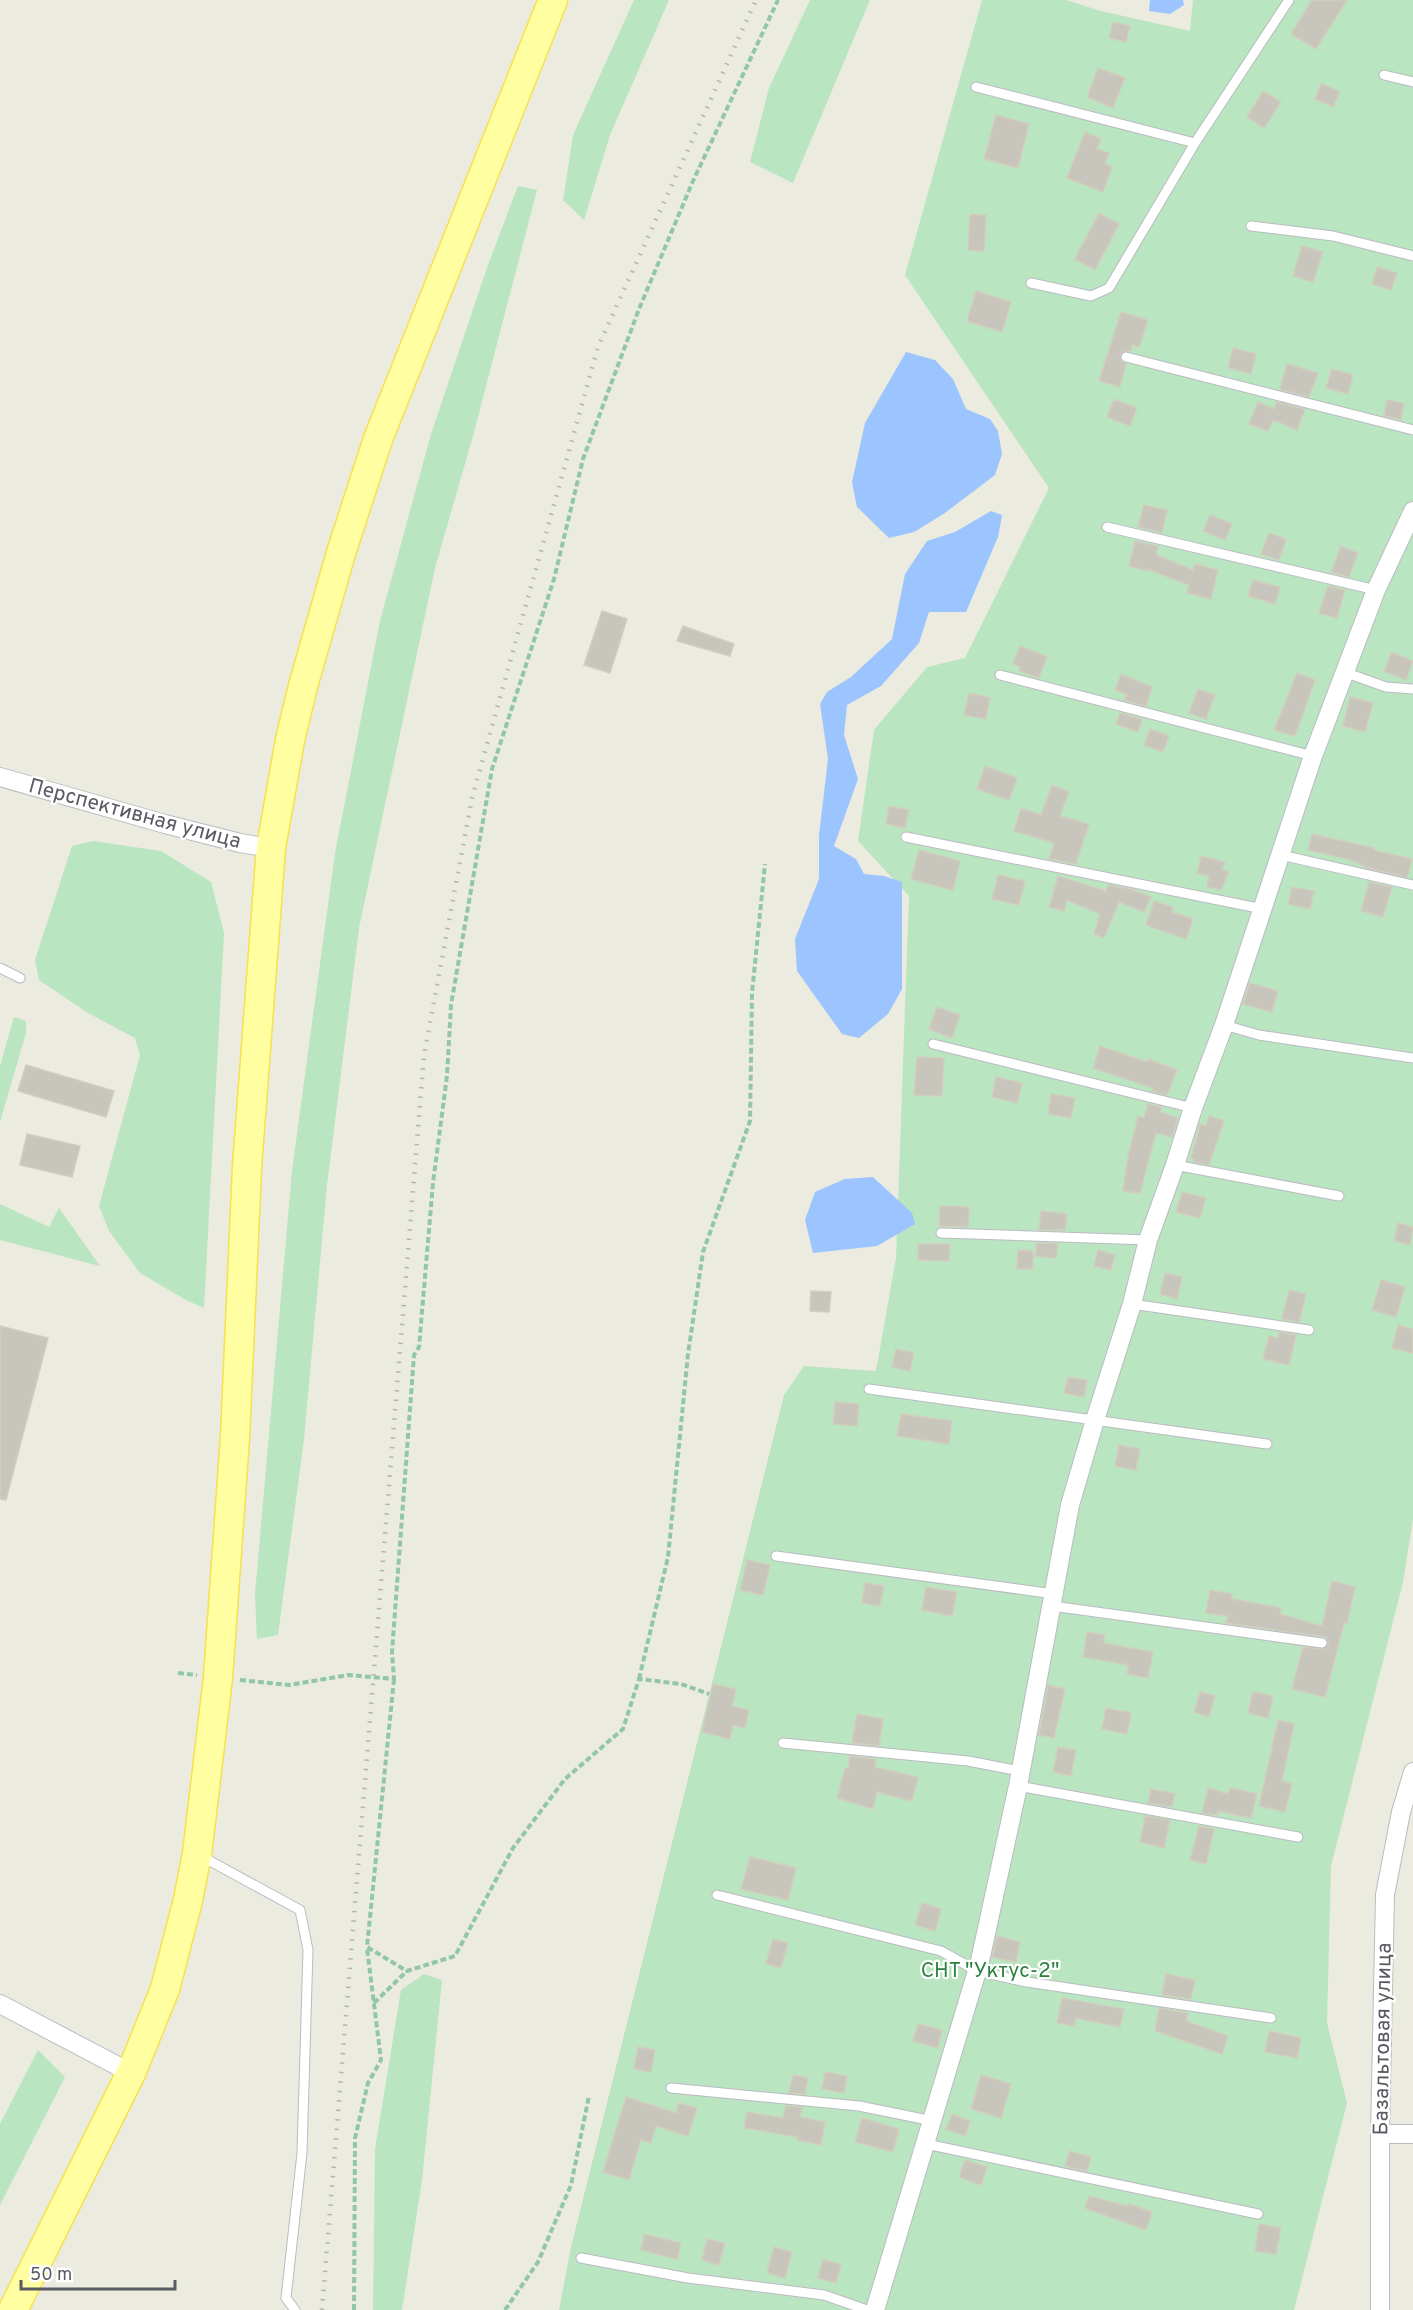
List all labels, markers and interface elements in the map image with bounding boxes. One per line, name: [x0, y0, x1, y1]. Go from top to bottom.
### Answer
street label: Перспективная улица: [25, 773, 244, 856]
street label: Базальтовая улица: [1368, 1942, 1399, 2136]
park label: СНТ "Уктус-2": [921, 1958, 1059, 1985]
scale bar: [21, 2253, 176, 2291]
text: 50 m: [30, 2264, 72, 2287]

